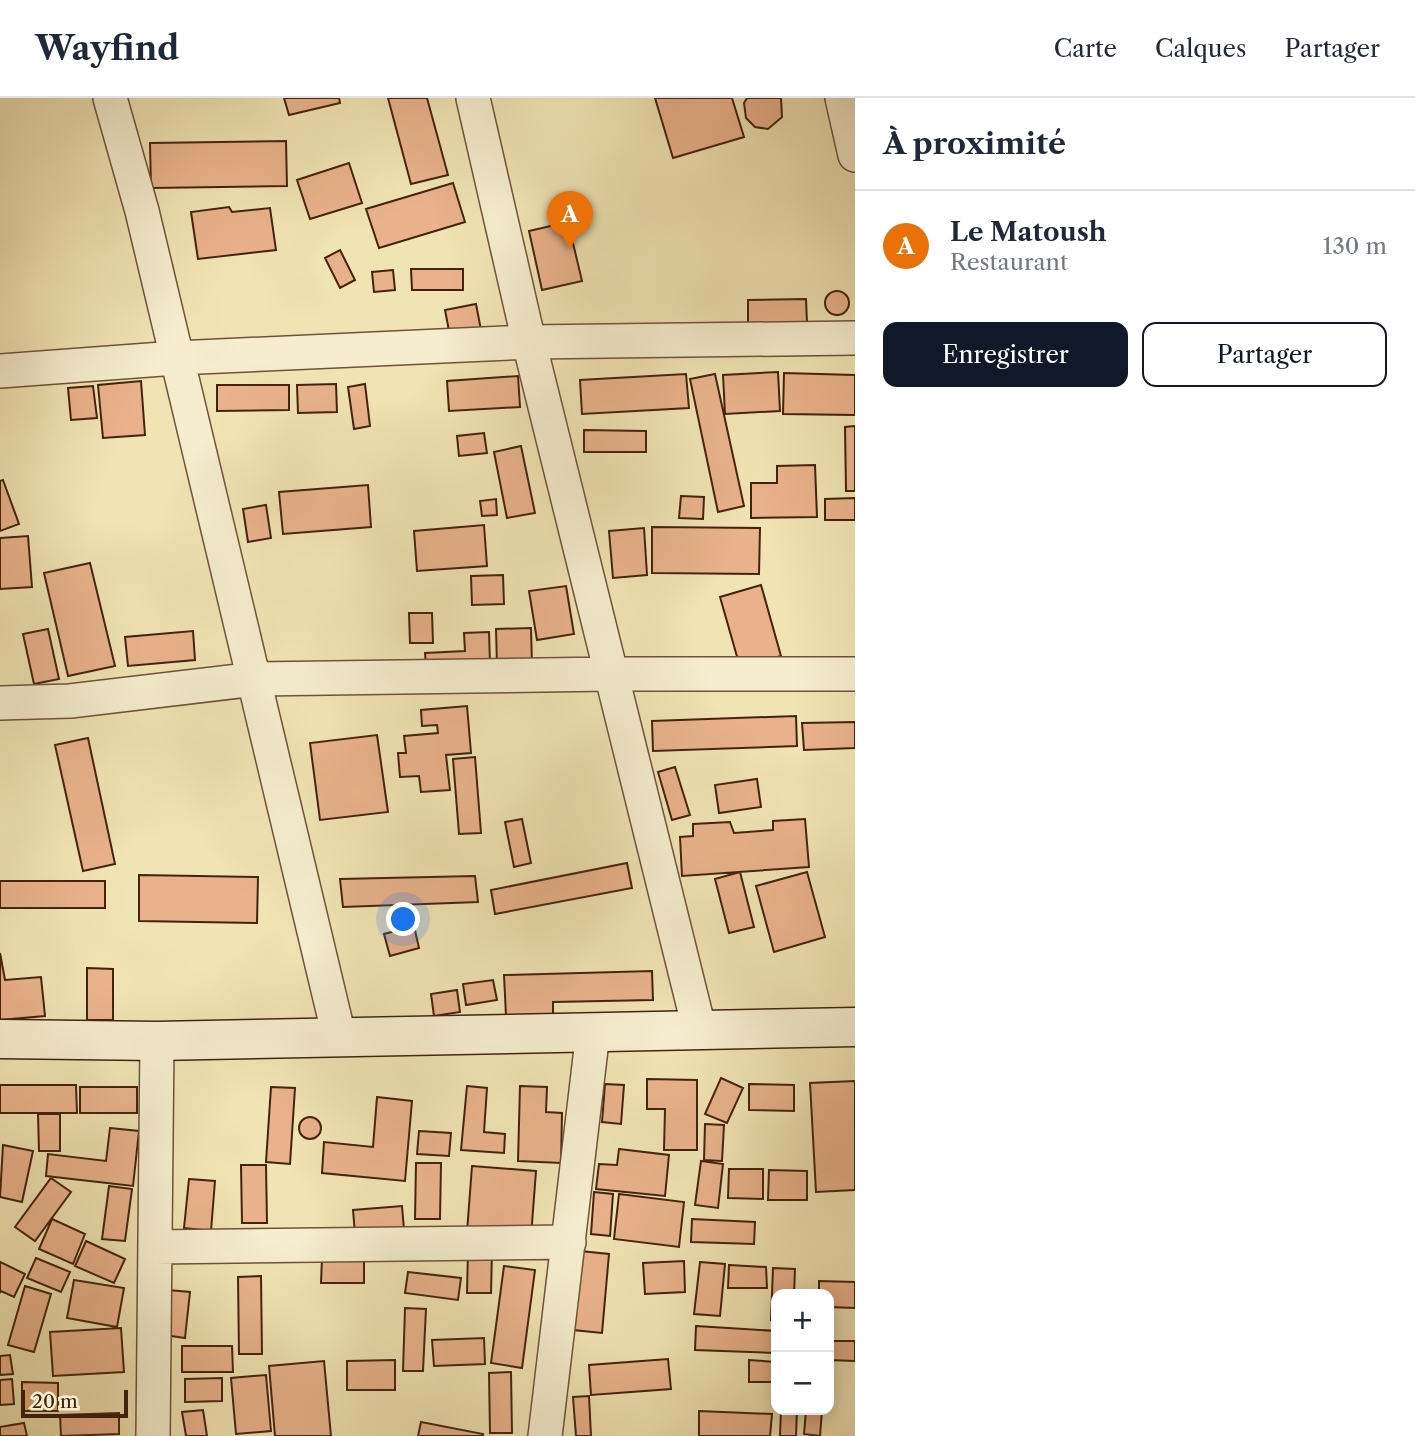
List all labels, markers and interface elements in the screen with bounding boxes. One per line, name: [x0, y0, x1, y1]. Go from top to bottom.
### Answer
text: Wayfind: [35, 28, 179, 69]
text: Carte: [1054, 34, 1117, 63]
text: Calques: [1155, 34, 1246, 63]
text: Partager: [1284, 34, 1380, 63]
text: À proximité: [883, 125, 1066, 162]
pin: A: [547, 191, 593, 249]
text: Le Matoush: [950, 216, 1107, 248]
text: A: [897, 232, 915, 260]
text: 130 m: [1323, 232, 1387, 260]
text: Restaurant: [950, 248, 1068, 276]
button: Enregistrer: [883, 322, 1128, 387]
button: Partager: [1142, 322, 1387, 387]
your location: [386, 902, 420, 936]
map controls: [771, 1289, 834, 1415]
button: +: [771, 1289, 834, 1352]
button: −: [771, 1352, 834, 1415]
scale bar: [21, 1387, 128, 1419]
text: 20 m: [32, 1390, 78, 1413]

